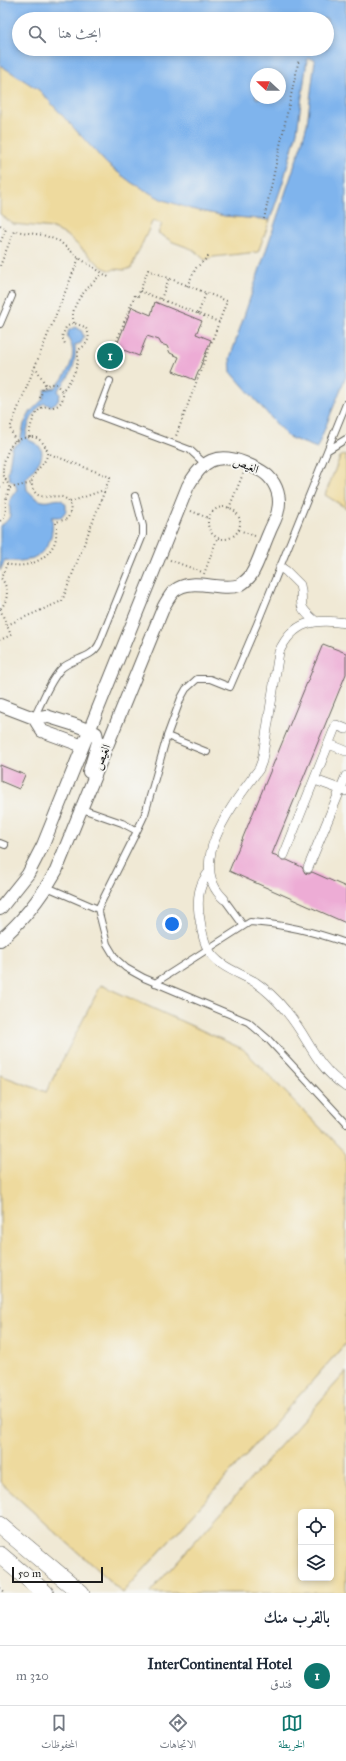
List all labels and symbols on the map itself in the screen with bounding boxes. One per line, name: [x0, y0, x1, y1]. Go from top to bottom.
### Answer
north arrow: [250, 68, 286, 104]
pin: 1: [97, 341, 123, 371]
street label: الغيص: [231, 454, 261, 477]
street label: الغيص: [91, 742, 114, 772]
your location: [162, 914, 182, 934]
scale bar: [12, 1565, 103, 1584]

